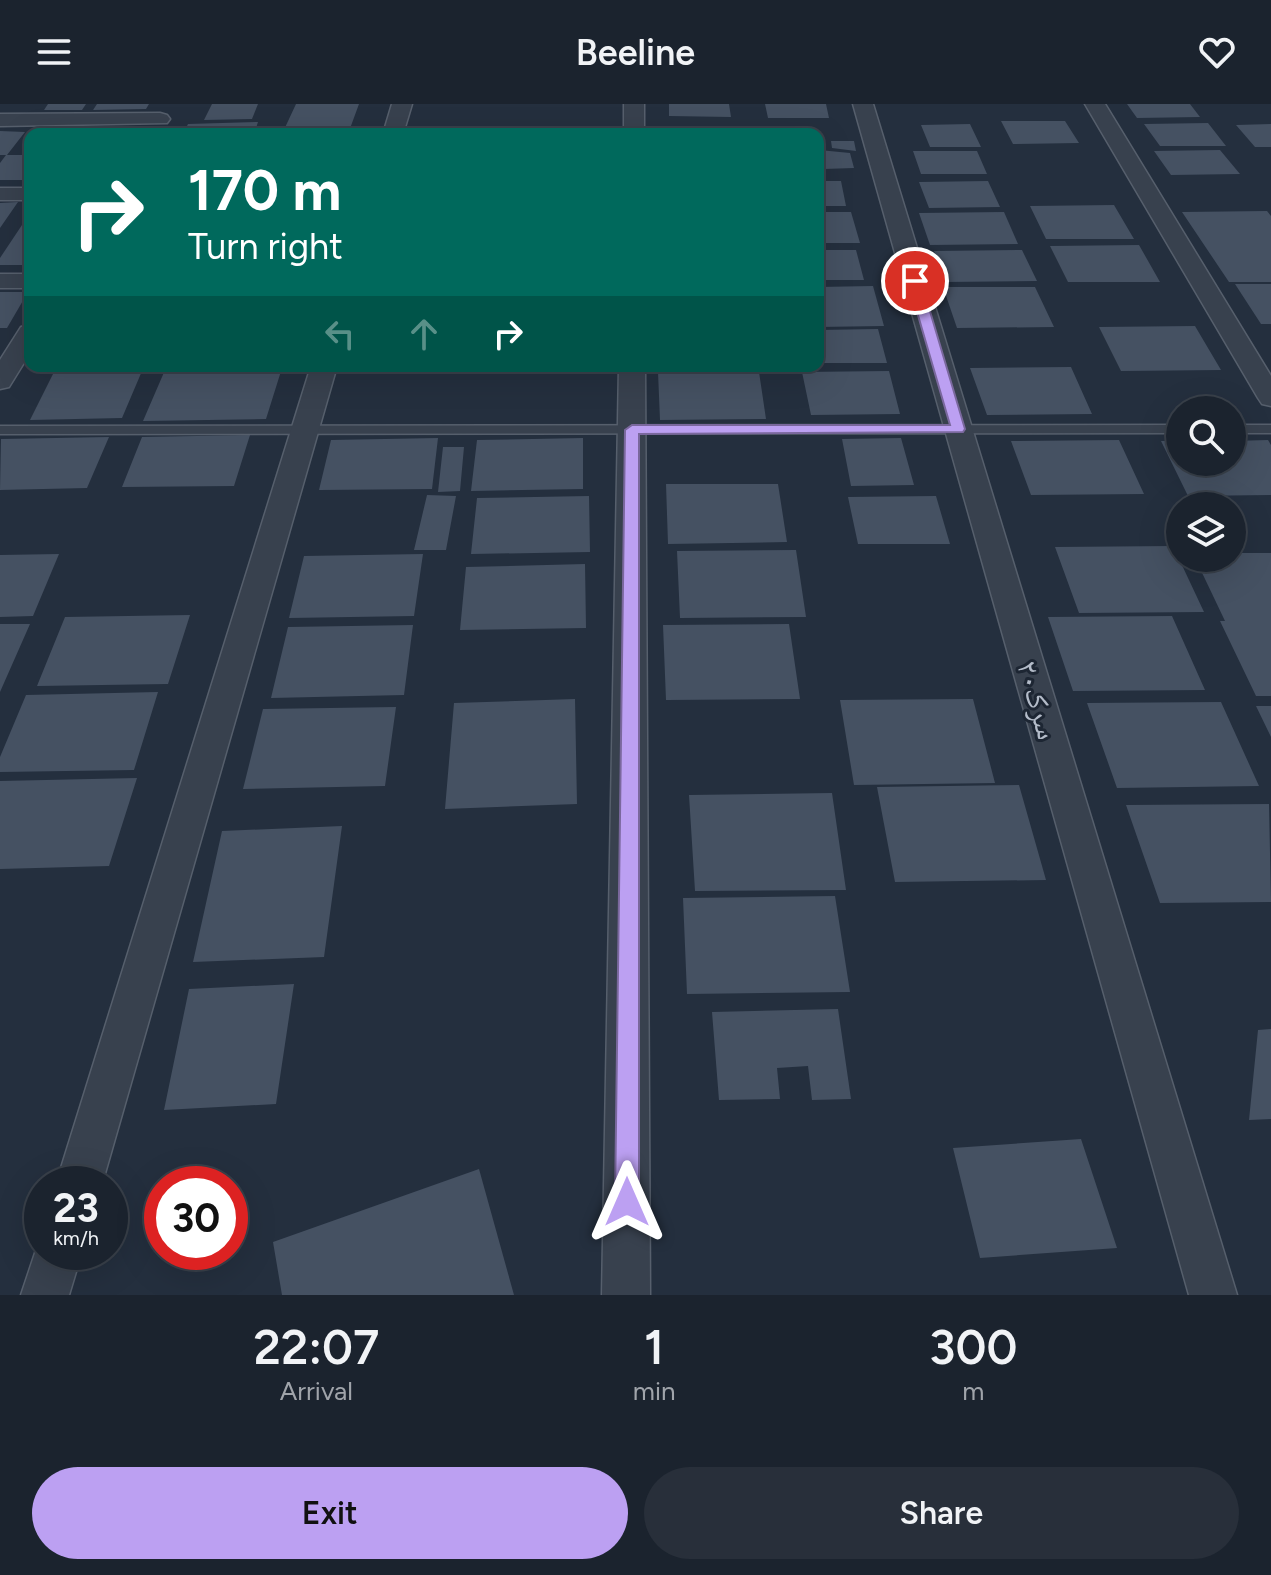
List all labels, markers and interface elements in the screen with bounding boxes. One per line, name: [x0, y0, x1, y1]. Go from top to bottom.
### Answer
icon: menu: [32, 30, 76, 74]
icon: heart: [1195, 30, 1239, 74]
text: Beeline: [576, 31, 695, 74]
text: 170 m: [188, 157, 341, 224]
icon: right: [56, 160, 160, 264]
text: Turn right: [188, 225, 343, 268]
pin: [881, 247, 949, 315]
icon: arrive: [893, 259, 937, 303]
icon: left: [318, 312, 362, 356]
icon: ahead: [402, 312, 446, 356]
icon: right: [486, 312, 530, 356]
map controls: [1166, 396, 1246, 572]
button: search: [1166, 396, 1246, 476]
button: layers: [1166, 492, 1246, 572]
street label: سرک۲۰: [1009, 656, 1067, 744]
position arrow: [585, 1160, 669, 1244]
speed limit sign: 30: [144, 1166, 248, 1270]
text: 23: [53, 1184, 99, 1232]
text: km/h: [53, 1226, 99, 1250]
text: 22:07: [254, 1318, 379, 1376]
text: 1: [644, 1318, 664, 1376]
text: 300: [929, 1318, 1017, 1376]
text: Arrival: [280, 1375, 353, 1407]
text: min: [633, 1375, 675, 1407]
text: m: [962, 1375, 984, 1407]
button: Exit: [32, 1467, 628, 1559]
button: Share: [644, 1467, 1239, 1559]

